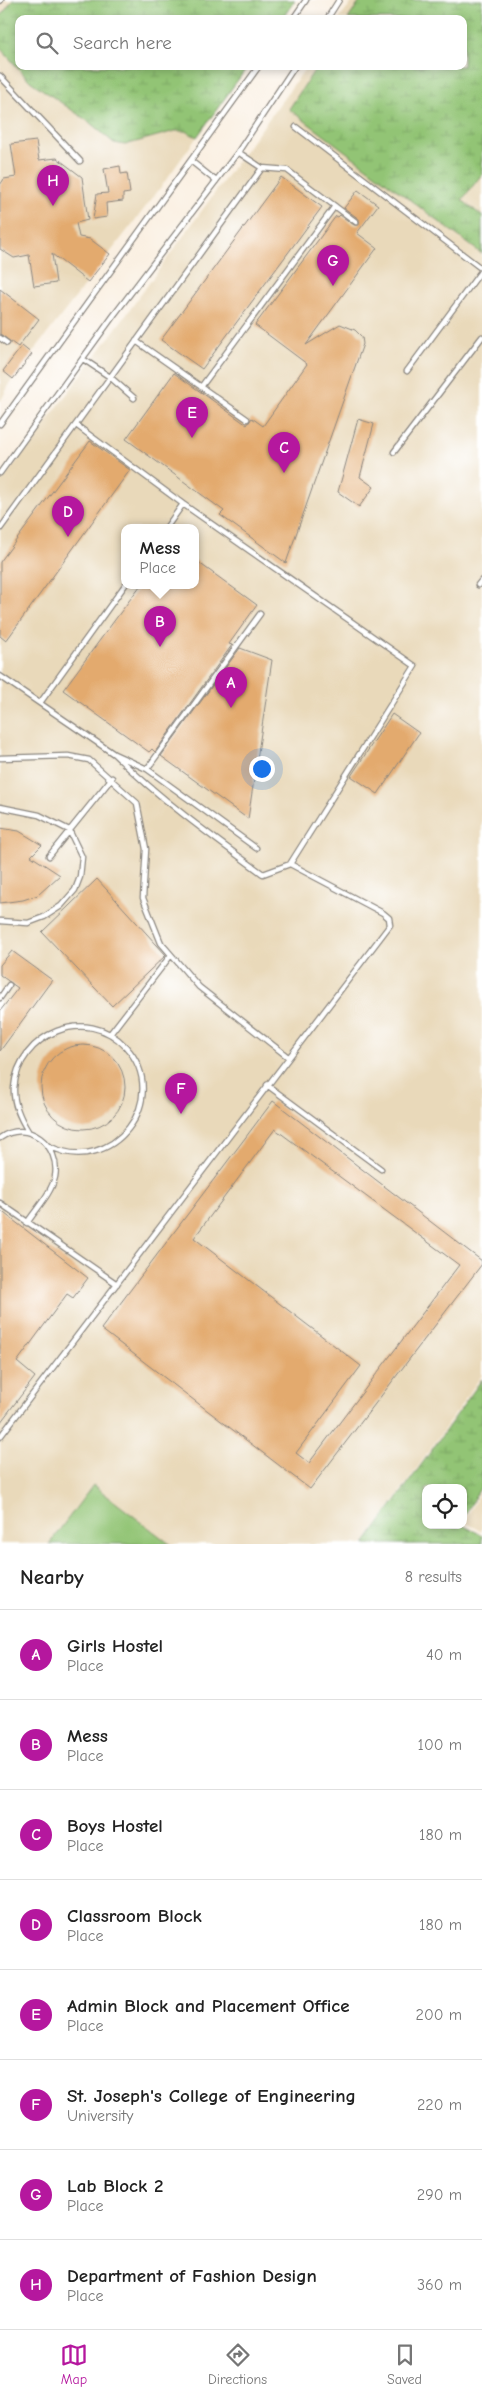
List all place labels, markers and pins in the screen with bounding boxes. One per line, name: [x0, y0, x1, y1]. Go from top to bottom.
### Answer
pin: H: [37, 165, 69, 206]
pin: G: [317, 245, 349, 286]
pin: E: [176, 397, 208, 438]
pin: C: [268, 432, 300, 473]
pin: D: [52, 496, 84, 537]
pin: B: [144, 606, 176, 647]
pin: A: [215, 667, 247, 708]
pin: F: [165, 1073, 197, 1114]

